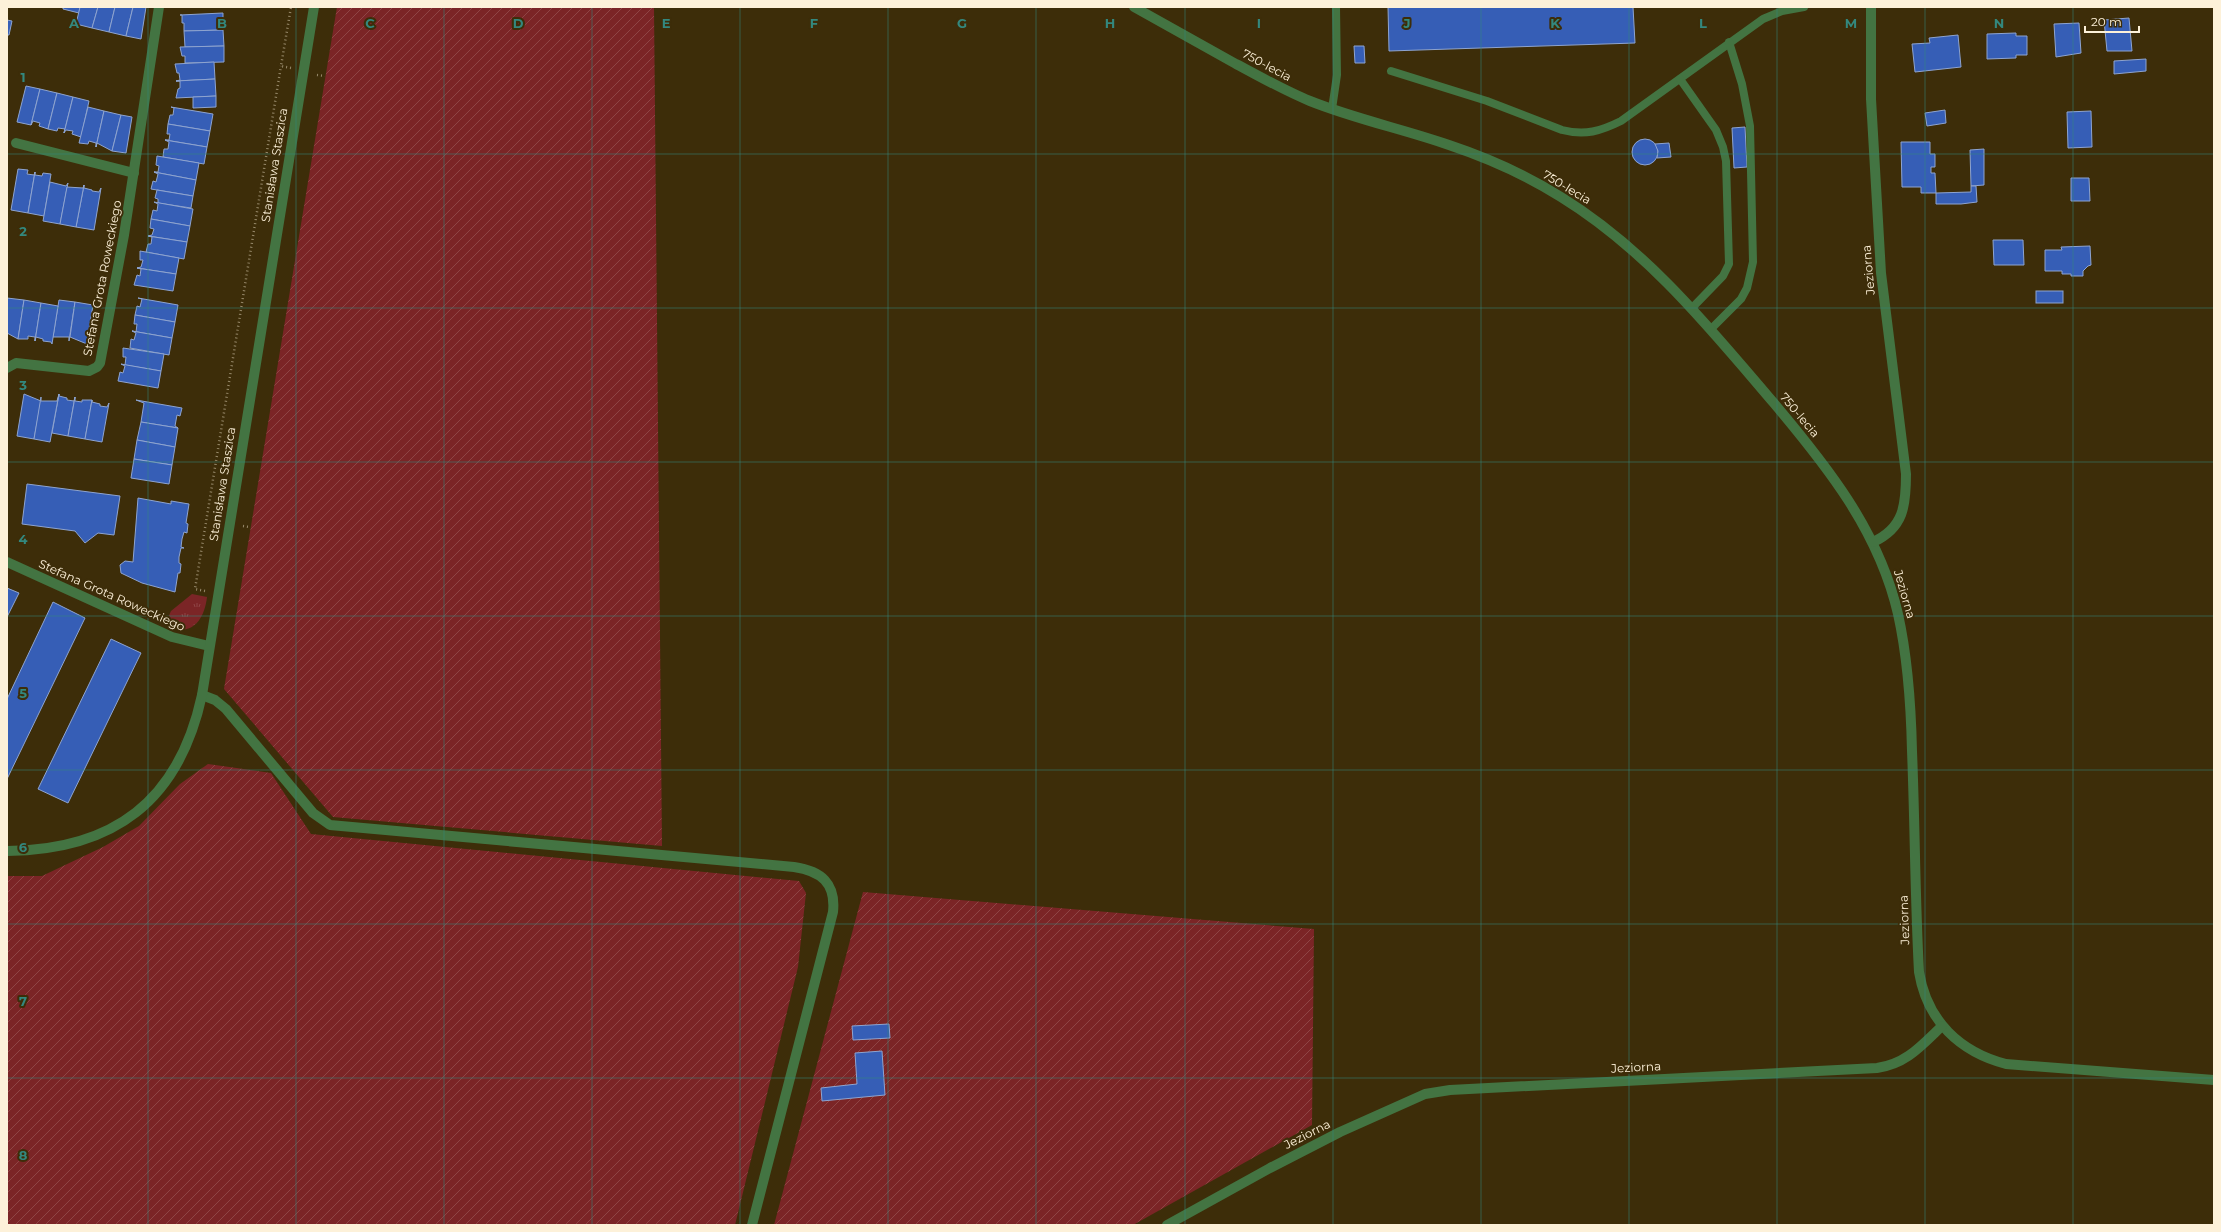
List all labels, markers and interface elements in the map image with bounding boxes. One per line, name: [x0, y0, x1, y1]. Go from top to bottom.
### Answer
scale bar: [2085, 8, 2139, 34]
text: 20 m: [2091, 14, 2122, 29]
text: A: [68, 15, 80, 31]
text: B: [217, 15, 227, 31]
text: C: [365, 15, 375, 31]
text: D: [513, 15, 524, 31]
text: E: [662, 15, 671, 31]
text: F: [810, 15, 818, 31]
text: G: [957, 15, 967, 31]
text: H: [1105, 15, 1115, 31]
text: I: [1257, 15, 1261, 31]
text: J: [1402, 15, 1411, 31]
text: K: [1550, 15, 1560, 31]
text: L: [1699, 15, 1707, 31]
text: M: [1845, 15, 1857, 31]
text: N: [1994, 15, 2004, 31]
street label: 750-lecia: [1240, 46, 1294, 84]
text: 1: [20, 69, 26, 85]
street label: Stanisława Staszica: [258, 107, 290, 223]
street label: 750-lecia: [1540, 167, 1594, 207]
street label: Stefana Grota Roweckiego: [80, 199, 124, 357]
text: 2: [19, 223, 27, 239]
street label: Jeziorna: [1858, 244, 1878, 297]
text: 3: [18, 377, 27, 393]
street label: 750-lecia: [1777, 390, 1823, 440]
street label: Stanisława Staszica: [206, 426, 238, 542]
text: 4: [19, 531, 28, 547]
street label: Stefana Grota Roweckiego: [36, 556, 188, 634]
street label: Jeziorna: [1891, 567, 1919, 620]
text: 5: [19, 685, 27, 701]
text: 6: [19, 839, 28, 855]
street label: Jeziorna: [1896, 895, 1912, 946]
text: 7: [19, 993, 27, 1009]
street label: Jeziorna: [1610, 1058, 1661, 1076]
street label: Jeziorna: [1280, 1116, 1333, 1152]
text: 8: [19, 1147, 28, 1163]

